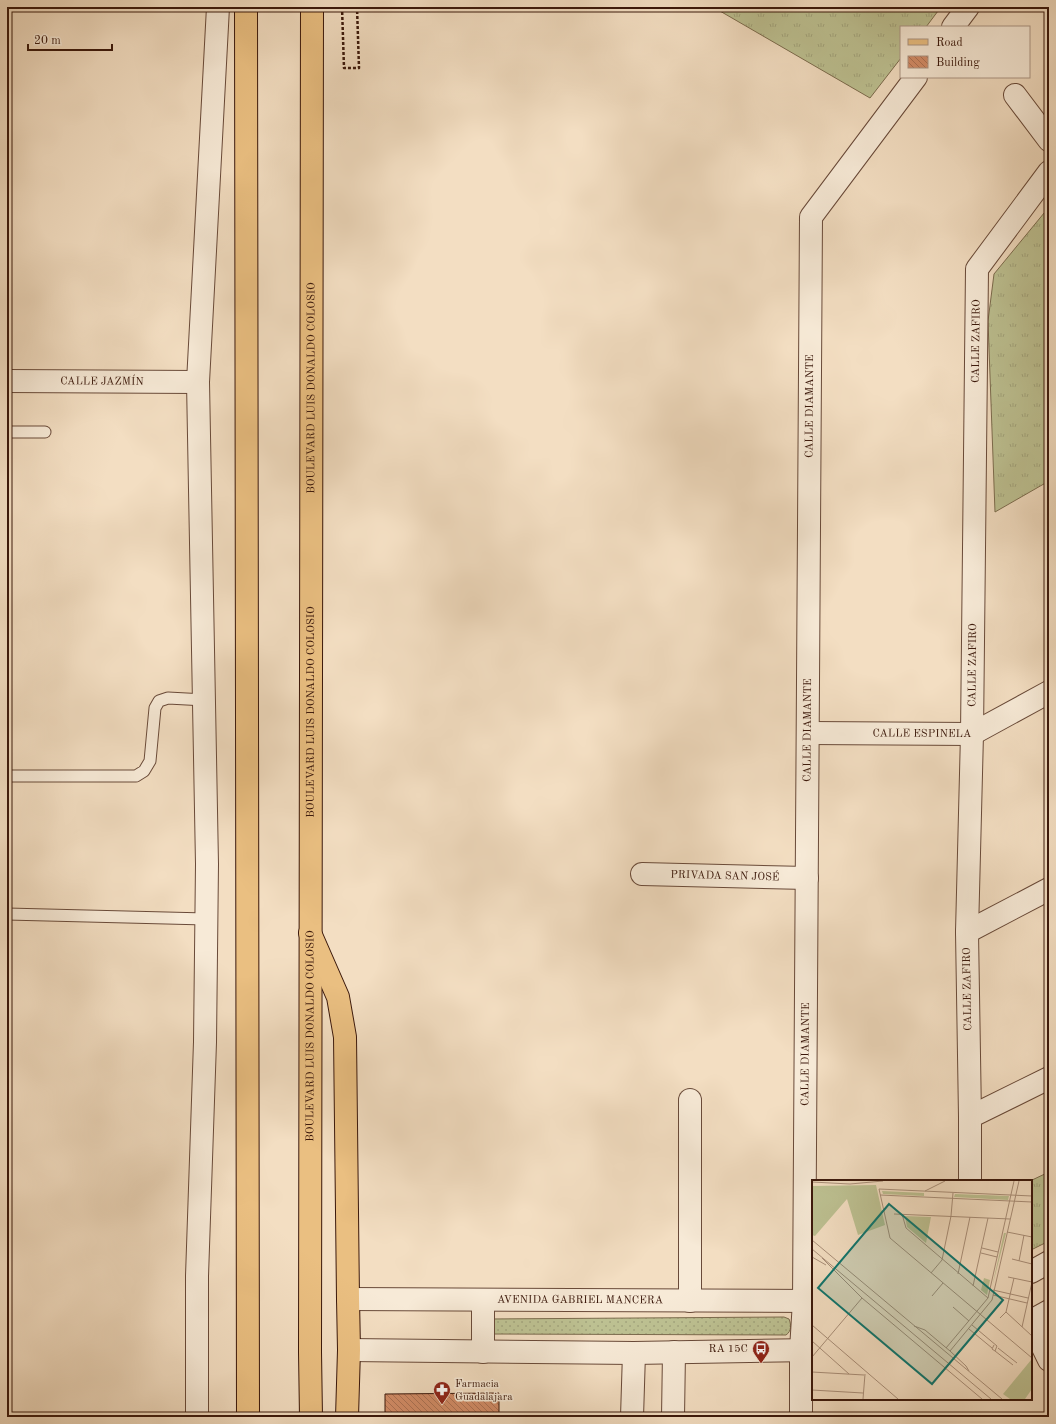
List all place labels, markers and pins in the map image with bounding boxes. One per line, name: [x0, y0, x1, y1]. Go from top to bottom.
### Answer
bus stop icon: RA 15C: [751, 1339, 771, 1364]
place label: RA 15C: [709, 1344, 748, 1355]
place label: Farmacia Guadalajara: [455, 1379, 513, 1403]
pharmacy icon: Farmacia Guadalajara: [432, 1380, 452, 1405]

